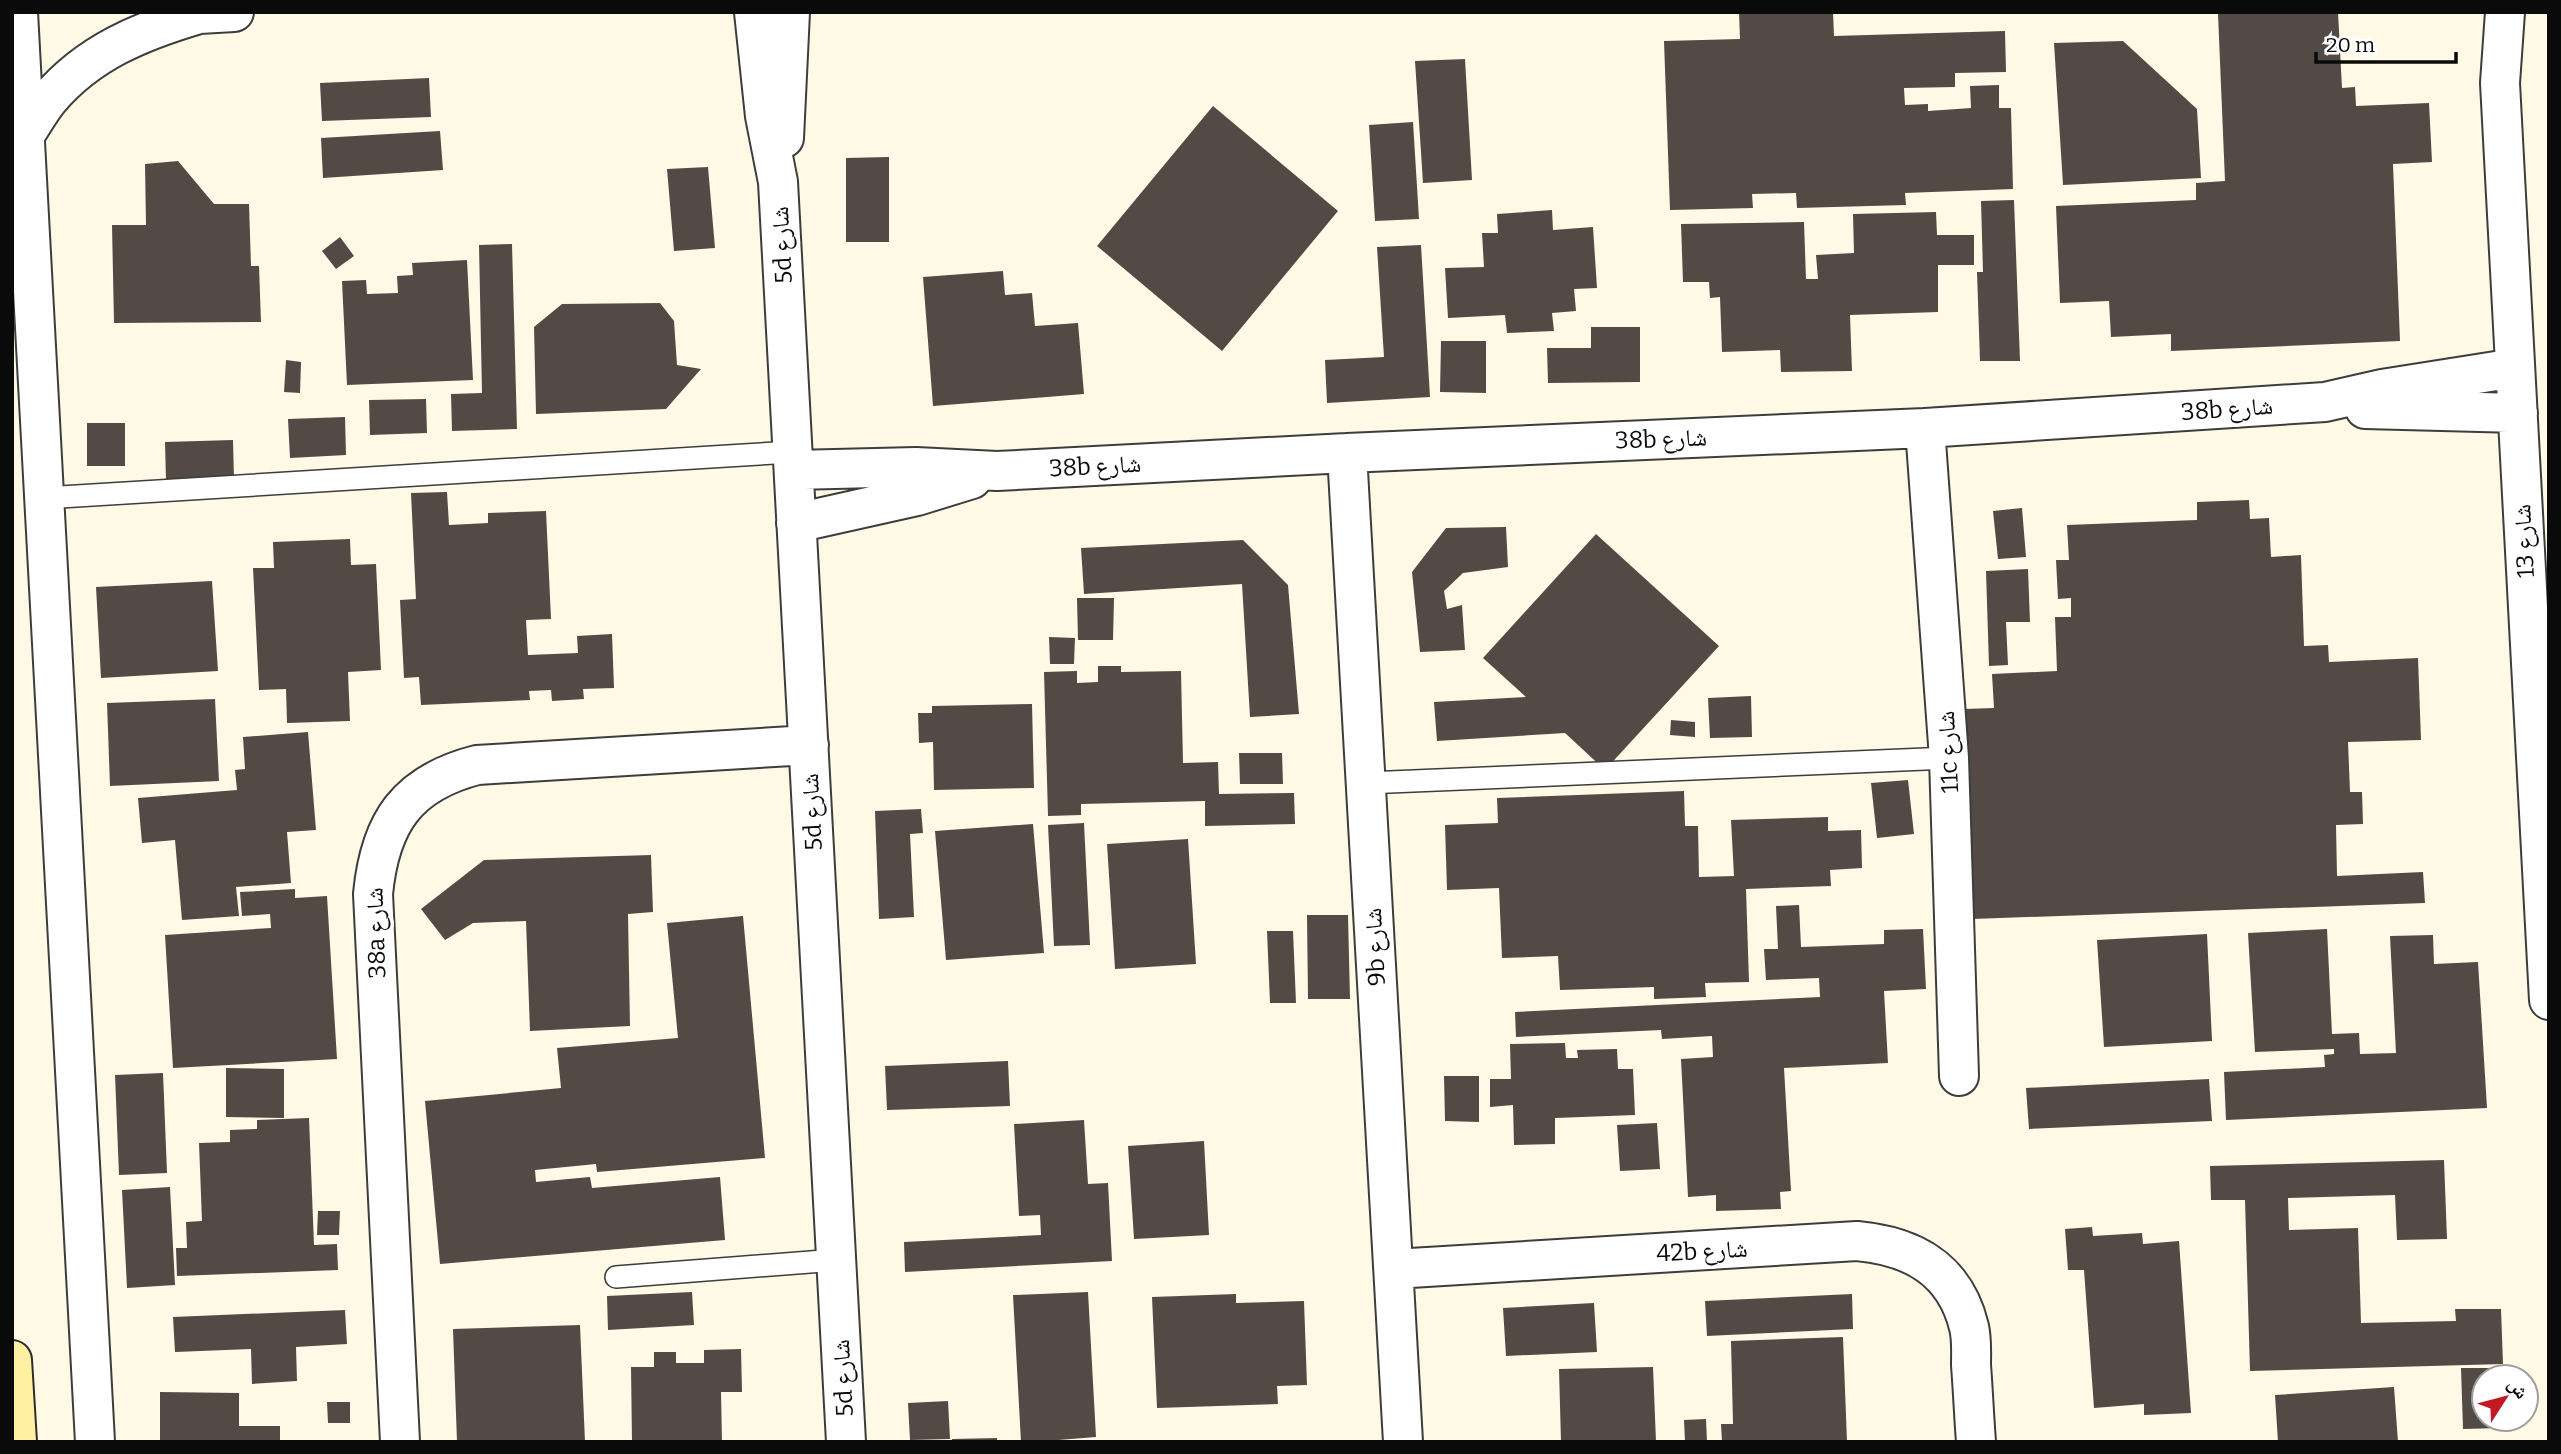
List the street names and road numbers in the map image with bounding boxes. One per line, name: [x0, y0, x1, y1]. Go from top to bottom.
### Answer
street label: 5d شارع: [766, 206, 799, 284]
street label: 38b شارع: [2180, 392, 2274, 427]
street label: 38b شارع: [1614, 423, 1708, 456]
street label: 38b شارع: [1048, 450, 1142, 483]
street label: شارع 13: [2508, 503, 2541, 579]
street label: 11c شارع: [1932, 710, 1965, 794]
street label: 5d شارع: [796, 773, 829, 851]
street label: 38a شارع: [360, 887, 393, 979]
street label: 9b شارع: [1359, 907, 1392, 987]
street label: 42b شارع: [1656, 1235, 1748, 1268]
street label: 5d شارع: [827, 1339, 860, 1417]

